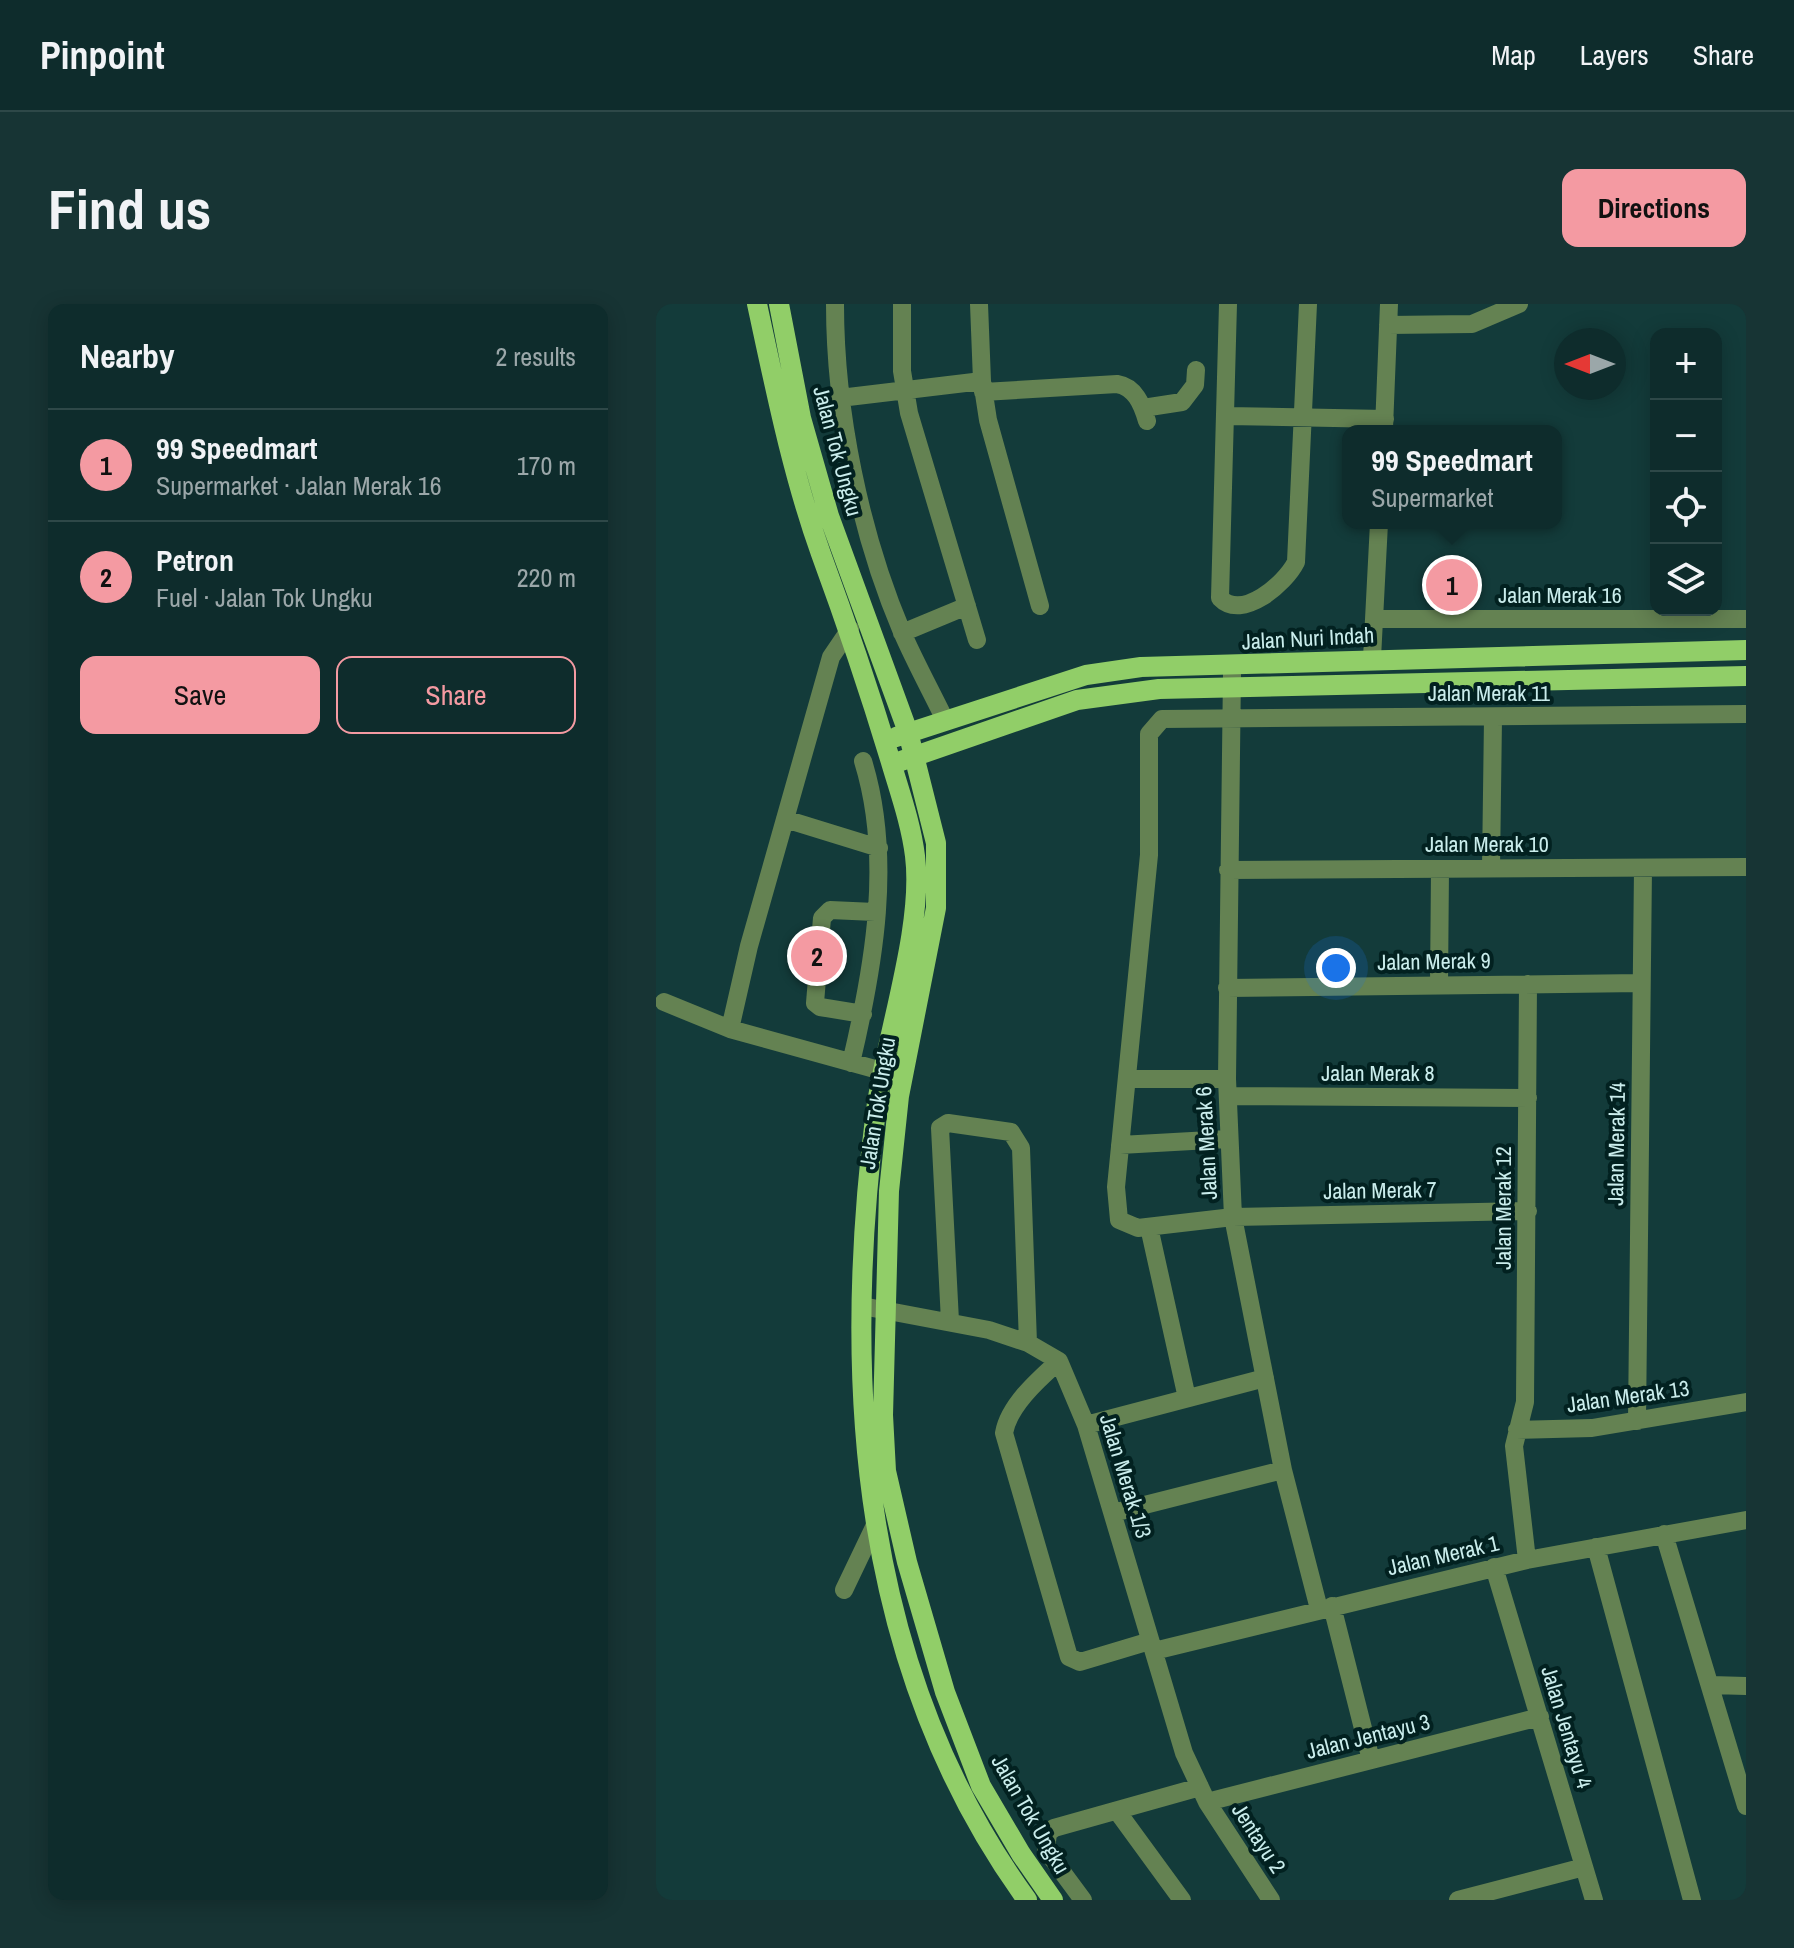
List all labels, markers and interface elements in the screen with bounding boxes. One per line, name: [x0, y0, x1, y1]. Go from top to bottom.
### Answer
text: Pinpoint: [40, 30, 165, 81]
text: Map: [1491, 36, 1536, 74]
text: Layers: [1580, 36, 1649, 74]
text: Share: [1693, 36, 1754, 74]
button: Directions: [1562, 169, 1746, 247]
text: Find us: [48, 171, 211, 246]
north arrow: [1554, 328, 1626, 400]
map controls: [1650, 328, 1722, 616]
button: +: [1650, 328, 1722, 400]
text: Nearby: [80, 333, 175, 379]
text: 2 results: [495, 339, 576, 374]
street label: Jalan Tok Ungku: [806, 383, 870, 519]
button: −: [1650, 400, 1722, 472]
popup: [1342, 425, 1562, 529]
text: 99 Speedmart: [156, 428, 317, 468]
text: 99 Speedmart: [1371, 440, 1533, 480]
text: 1: [100, 448, 112, 483]
text: 170 m: [517, 448, 576, 483]
text: Supermarket · Jalan Merak 16: [156, 468, 442, 503]
button: locate: [1650, 472, 1722, 544]
text: Supermarket: [1371, 480, 1493, 515]
text: Petron: [156, 540, 234, 580]
button: layers: [1650, 544, 1722, 616]
pin: 1: [1426, 555, 1478, 615]
text: 2: [100, 560, 112, 595]
text: 220 m: [517, 560, 576, 595]
text: Fuel · Jalan Tok Ungku: [156, 580, 373, 615]
street label: Jalan Merak 16: [1498, 580, 1622, 610]
street label: Jalan Nuri Indah: [1241, 620, 1375, 656]
button: Save: [80, 656, 320, 734]
button: Share: [336, 656, 576, 734]
street label: Jalan Merak 11: [1428, 678, 1550, 708]
street label: Jalan Merak 10: [1425, 829, 1549, 859]
pin: 2: [791, 926, 843, 986]
street label: Jalan Merak 9: [1377, 945, 1491, 977]
your location: [1316, 948, 1356, 988]
street label: Jalan Tok Ungku: [852, 1035, 902, 1171]
street label: Jalan Merak 8: [1321, 1058, 1435, 1088]
street label: Jalan Merak 14: [1600, 1082, 1632, 1206]
street label: Jalan Merak 6: [1188, 1086, 1224, 1200]
street label: Jalan Merak 12: [1488, 1146, 1518, 1270]
street label: Jalan Merak 7: [1323, 1174, 1437, 1206]
street label: Jalan Merak 13: [1565, 1373, 1691, 1419]
street label: Jalan Merak 1/3: [1093, 1410, 1159, 1542]
street label: Jalan Merak 1: [1384, 1528, 1502, 1582]
street label: Jalan Jentayu 4: [1534, 1662, 1600, 1792]
street label: Jalan Jentayu 3: [1303, 1706, 1433, 1766]
street label: Jalan Tok Ungku: [985, 1749, 1077, 1879]
street label: Jentayu 2: [1225, 1797, 1293, 1879]

